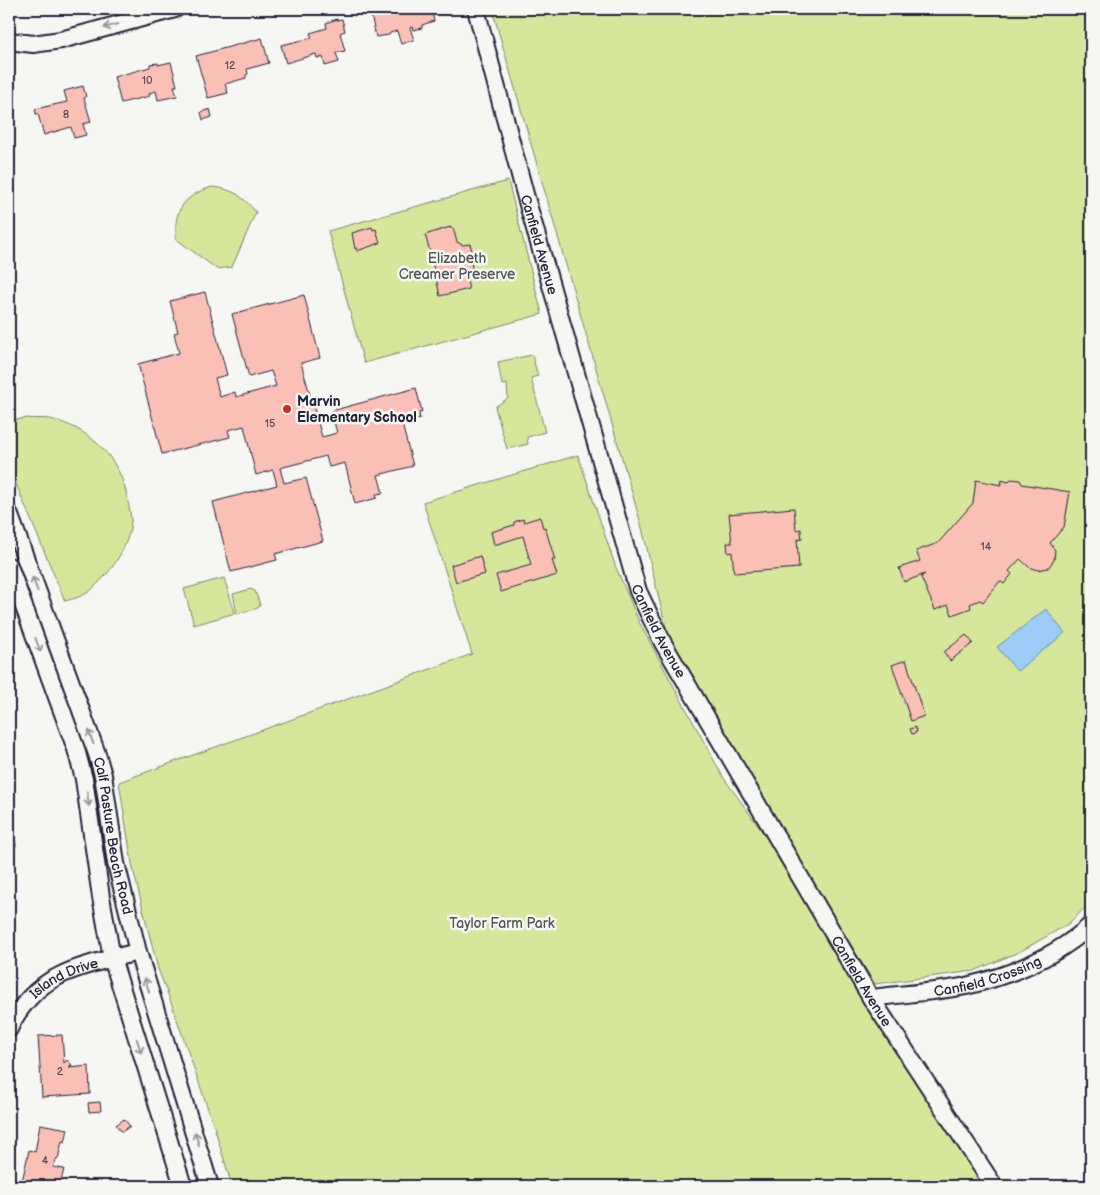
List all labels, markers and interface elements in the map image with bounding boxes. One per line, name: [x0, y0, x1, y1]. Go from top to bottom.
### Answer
one-way arrow: [104, 22, 120, 31]
house number: 12: [225, 59, 236, 72]
house number: 10: [142, 74, 153, 87]
house number: 8: [63, 108, 69, 121]
street label: Canfield Avenue: [517, 193, 562, 296]
park label: Elizabeth Creamer Preserve: [399, 250, 515, 283]
place label: Marvin Elementary School: [297, 393, 417, 426]
marker: Marvin Elementary School: [281, 403, 293, 415]
house number: 15: [265, 417, 275, 430]
house number: 14: [981, 540, 992, 553]
one-way arrow: [30, 577, 39, 592]
street label: Canfield Avenue: [628, 582, 690, 681]
one-way arrow: [34, 637, 43, 652]
one-way arrow: [86, 729, 96, 745]
street label: Calf Pasture Beach Road: [90, 755, 137, 916]
one-way arrow: [83, 791, 93, 807]
park label: Taylor Farm Park: [449, 915, 555, 932]
street label: Canfield Avenue: [828, 933, 896, 1030]
street label: Canfield Crossing: [933, 952, 1044, 999]
street label: Island Drive: [26, 954, 100, 1002]
one-way arrow: [142, 977, 152, 993]
one-way arrow: [134, 1037, 144, 1053]
house number: 2: [57, 1065, 64, 1078]
one-way arrow: [191, 1132, 201, 1148]
house number: 4: [42, 1154, 49, 1167]

